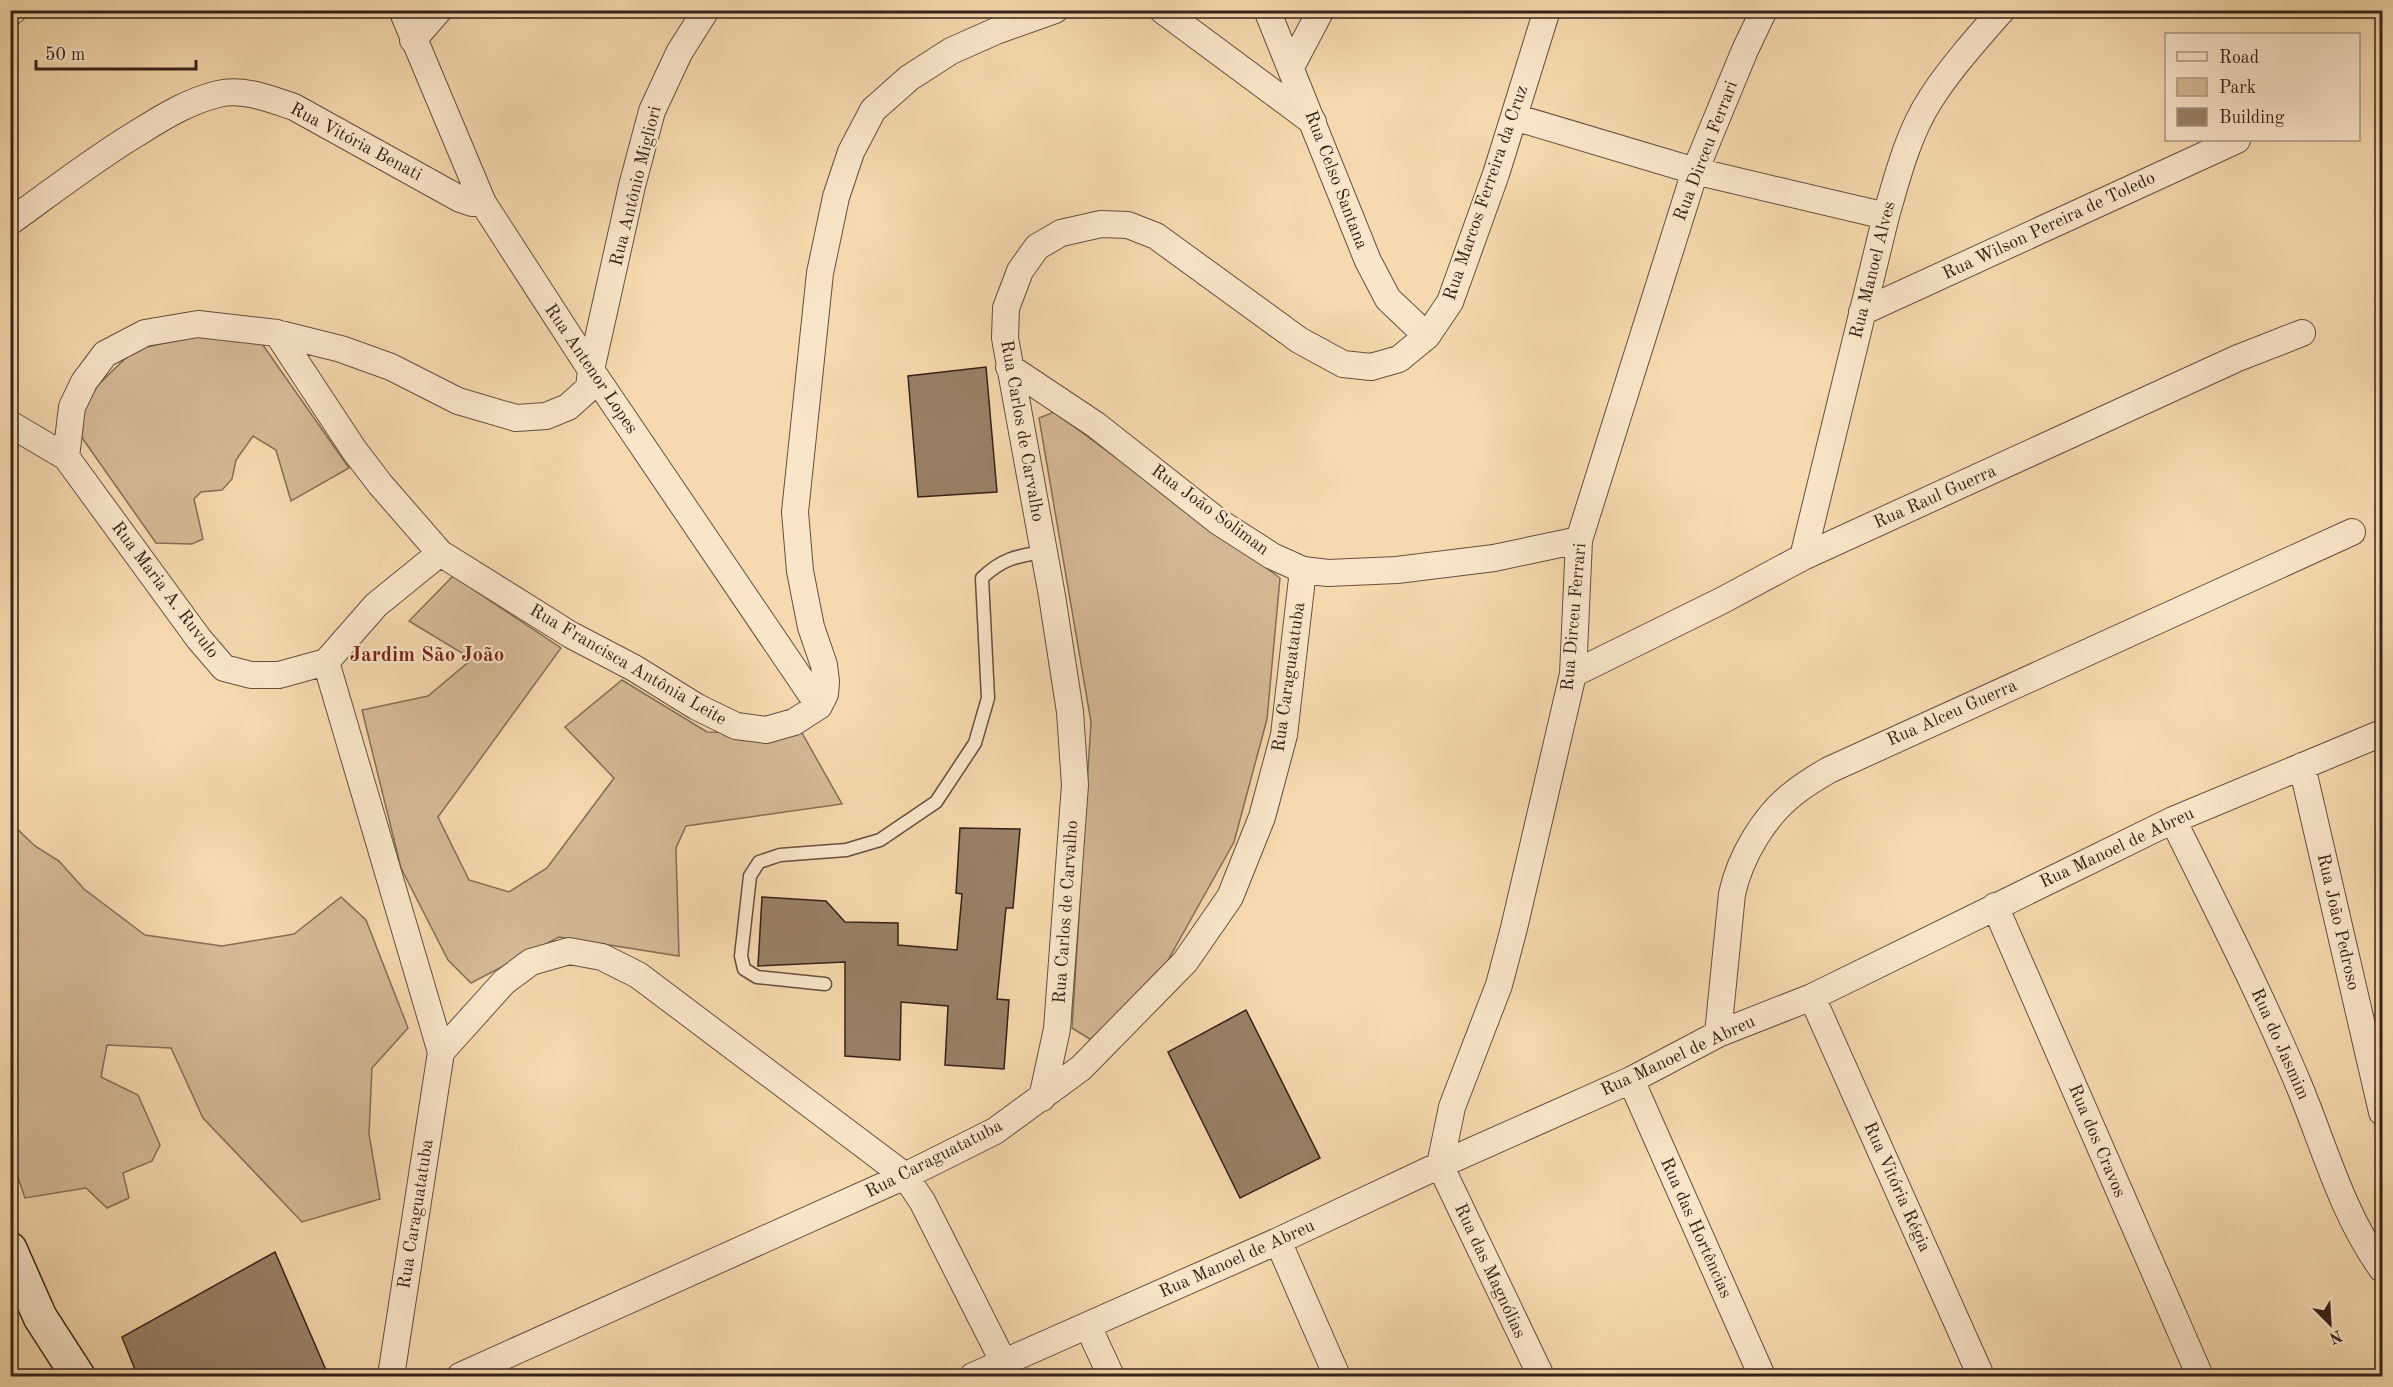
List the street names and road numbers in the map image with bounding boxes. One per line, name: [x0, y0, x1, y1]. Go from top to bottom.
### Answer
street label: Rua Dirceu Ferrari: [1671, 78, 1741, 224]
street label: Rua Marcos Ferreira da Cruz: [1441, 83, 1531, 303]
street label: Rua Vitória Benati: [287, 100, 425, 184]
street label: Rua Antônio Migliori: [607, 104, 665, 268]
street label: Rua Celso Santana: [1301, 108, 1371, 252]
street label: Rua Wilson Pereira de Toledo: [1940, 169, 2158, 283]
street label: Rua Manoel Alves: [1847, 199, 1899, 340]
street label: Rua Antenor Lopes: [541, 301, 641, 437]
street label: Rua Carlos de Carvalho: [997, 339, 1047, 523]
street label: Rua João Soliman: [1148, 461, 1272, 559]
street label: Rua Raul Guerra: [1871, 462, 1999, 532]
street label: Rua Maria A. Ruvulo: [108, 518, 222, 662]
street label: Rua Dirceu Ferrari: [1559, 542, 1589, 692]
street label: Rua Francisca Antônia Leite: [527, 601, 729, 729]
street label: Rua Caraguatatuba: [1270, 601, 1308, 753]
street label: Rua Alceu Guerra: [1884, 676, 2020, 750]
street label: Rua Manoel de Abreu: [2037, 804, 2197, 892]
street label: Rua Carlos de Carvalho: [1051, 820, 1081, 1004]
street label: Rua João Pedroso: [2313, 852, 2363, 992]
street label: Rua do Jasmim: [2247, 986, 2313, 1102]
street label: Rua Manoel de Abreu: [1598, 1012, 1758, 1100]
street label: Rua dos Cravos: [2065, 1082, 2129, 1200]
street label: Rua Caraguatatuba: [863, 1117, 1005, 1201]
street label: Rua Vitória Régia: [1860, 1119, 1934, 1255]
street label: Rua Caraguatatuba: [395, 1138, 437, 1290]
street label: Rua das Hortências: [1657, 1155, 1735, 1301]
street label: Rua das Magnólias: [1451, 1201, 1529, 1341]
street label: Rua Manoel de Abreu: [1157, 1216, 1318, 1301]

